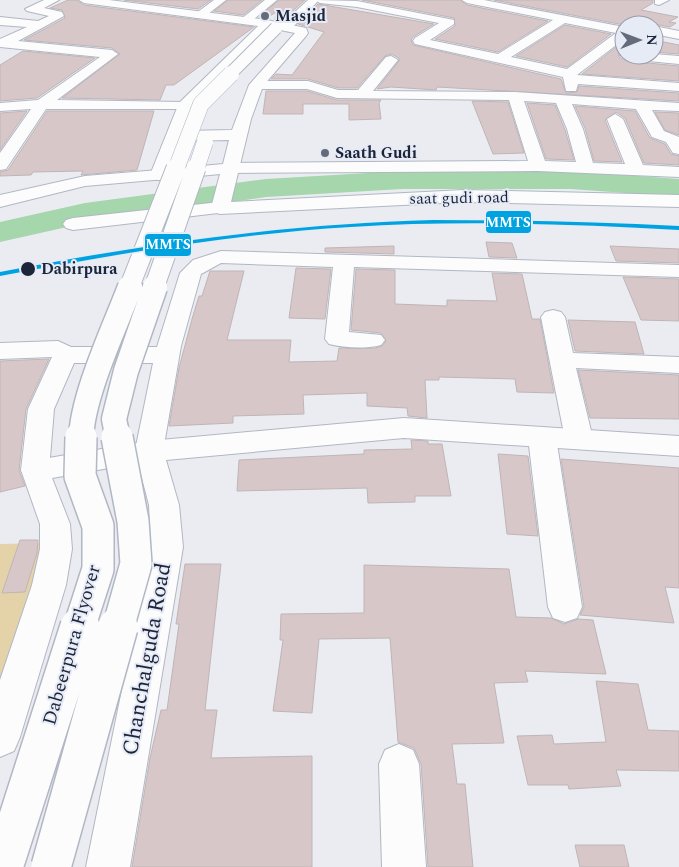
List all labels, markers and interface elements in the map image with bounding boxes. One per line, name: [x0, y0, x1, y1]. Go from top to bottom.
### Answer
place label: Masjid: [275, 4, 326, 28]
marker: Masjid: [259, 10, 271, 22]
north arrow: [614, 15, 664, 65]
text: N: [641, 34, 662, 46]
place label: Saath Gudi: [335, 141, 417, 165]
marker: Saath Gudi: [319, 147, 331, 159]
street label: saat gudi road: [409, 185, 509, 211]
line badge: MMTS: [485, 210, 532, 234]
text: MMTS: [485, 212, 531, 233]
line badge: MMTS: [144, 233, 192, 257]
text: MMTS: [145, 234, 191, 255]
place label: Dabirpura: [41, 257, 118, 281]
marker: Dabirpura: [19, 260, 37, 278]
street label: Chanchalguda Road: [114, 560, 180, 758]
street label: Dabeerpura Flyover: [35, 561, 109, 729]

